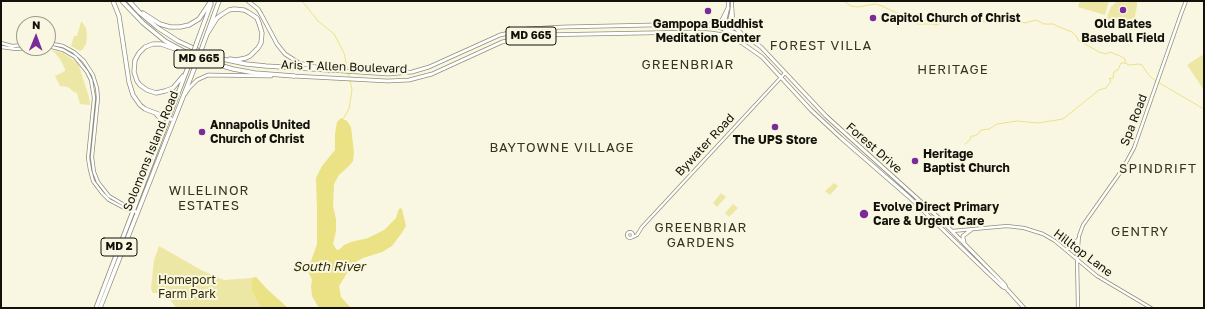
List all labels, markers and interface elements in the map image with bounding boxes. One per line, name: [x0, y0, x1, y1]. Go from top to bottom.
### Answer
marker: Old Bates Baseball Field: [1118, 5, 1128, 15]
marker: Gampopa Buddhist Meditation Center: [703, 6, 713, 16]
place label: Capitol Church of Christ: [881, 11, 1020, 25]
marker: Capitol Church of Christ: [868, 13, 878, 23]
north arrow: [16, 16, 56, 56]
place label: Gampopa Buddhist Meditation Center: [653, 17, 763, 45]
place label: Old Bates Baseball Field: [1081, 17, 1165, 45]
text: N: [32, 18, 41, 31]
road number: MD 665: [506, 27, 556, 45]
district label: FOREST VILLA: [770, 38, 872, 54]
road number: MD 665: [174, 50, 224, 68]
district label: GREENBRIAR: [642, 57, 734, 73]
street label: Aris T Allen Boulevard: [281, 58, 407, 76]
district label: HERITAGE: [917, 62, 989, 78]
street label: Solomons Island Road: [120, 89, 182, 213]
street label: Spa Road: [1118, 92, 1150, 148]
street label: Bywater Road: [673, 111, 737, 179]
place label: Annapolis United Church of Christ: [210, 118, 310, 146]
street label: Forest Drive: [843, 120, 905, 176]
marker: The UPS Store: [770, 122, 780, 132]
marker: Annapolis United Church of Christ: [197, 127, 207, 137]
place label: The UPS Store: [733, 133, 817, 147]
district label: BAYTOWNE VILLAGE: [490, 140, 634, 156]
place label: Heritage Baptist Church: [923, 147, 1010, 175]
marker: Heritage Baptist Church: [910, 156, 920, 166]
district label: SPINDRIFT: [1119, 161, 1197, 177]
district label: WILELINOR ESTATES: [169, 183, 249, 214]
place label: Evolve Direct Primary Care & Urgent Care: [873, 200, 999, 228]
marker: Evolve Direct Primary Care & Urgent Care: [858, 208, 870, 220]
district label: GREENBRIAR GARDENS: [655, 220, 747, 251]
district label: GENTRY: [1111, 224, 1169, 240]
street label: Hilltop Lane: [1051, 226, 1115, 280]
road number: MD 2: [101, 238, 137, 256]
water label: South River: [293, 259, 365, 275]
park label: Homeport Farm Park: [158, 273, 216, 301]

